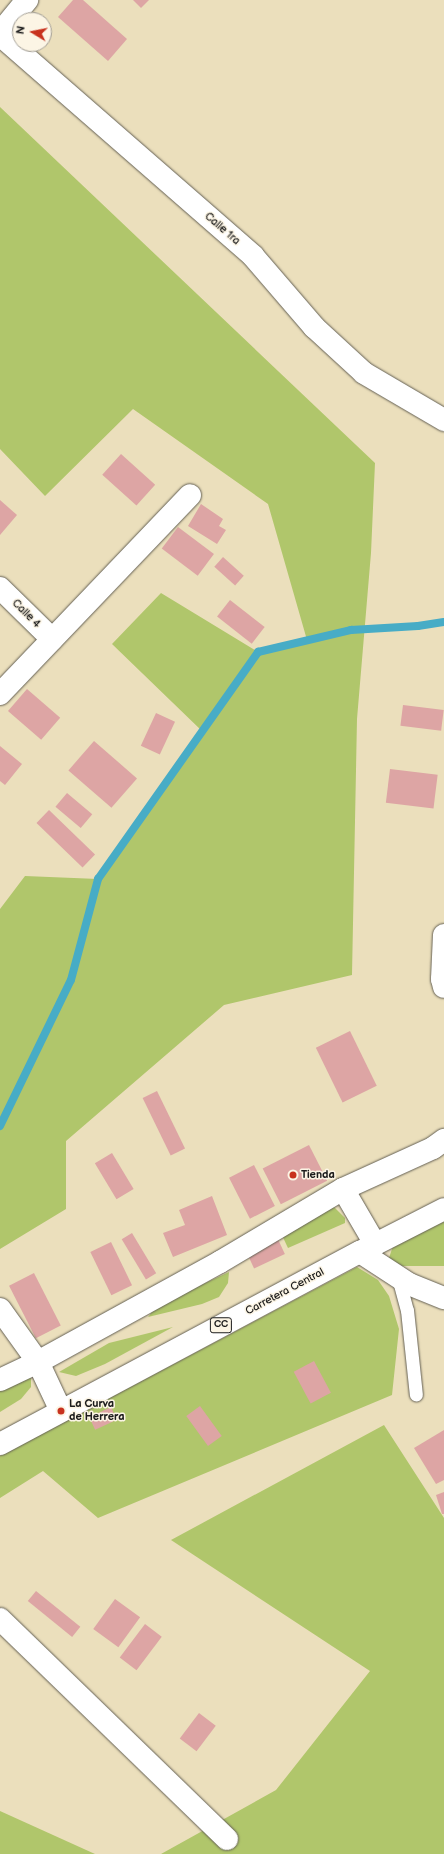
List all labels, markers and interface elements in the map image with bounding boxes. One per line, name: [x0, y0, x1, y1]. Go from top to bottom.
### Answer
north arrow: [12, 12, 52, 52]
text: N: [14, 25, 28, 35]
street label: Calle 1ra: [202, 210, 242, 248]
street label: Calle 4: [9, 597, 43, 631]
place label: Tienda: [301, 1168, 335, 1182]
marker: Tienda: [288, 1170, 298, 1180]
street label: Carretera Central: [243, 1266, 327, 1318]
road number: CC: [209, 1317, 233, 1333]
place label: La Curva de Herrera: [69, 1398, 124, 1424]
marker: La Curva de Herrera: [56, 1406, 66, 1416]

